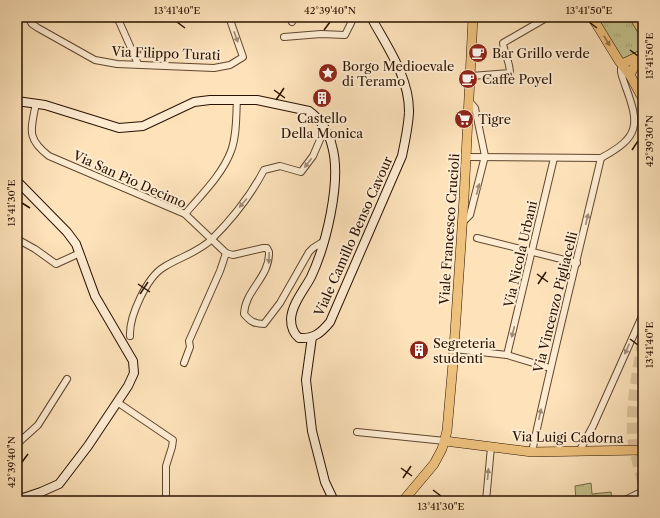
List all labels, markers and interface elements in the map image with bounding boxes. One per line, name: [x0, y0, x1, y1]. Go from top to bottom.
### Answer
text: 13°41'40"E: [154, 4, 200, 17]
text: 42°39'40"N: [304, 4, 356, 17]
text: 13°41'50"E: [566, 4, 612, 17]
one-way arrow: [234, 32, 240, 44]
text: 13°41'50"E: [643, 33, 656, 79]
one-way arrow: [603, 35, 610, 47]
cafe icon: Bar Grillo verde: [467, 42, 489, 64]
street label: Via Filippo Turati: [110, 43, 221, 63]
place label: Bar Grillo verde: [492, 45, 590, 61]
place label: Borgo Medioevale di Teramo: [342, 58, 454, 89]
place icon: Borgo Medioevale di Teramo: [317, 62, 339, 84]
cafe icon: Caffè Poyel: [457, 68, 479, 90]
place label: Caffè Poyel: [482, 71, 552, 87]
building icon: Castello Della Monica: [311, 87, 333, 109]
supermarket icon: Tigre: [453, 108, 475, 130]
place label: Castello Della Monica: [281, 110, 363, 141]
place label: Tigre: [478, 111, 511, 127]
text: 42°39'30"N: [643, 115, 656, 167]
street label: Via San Pio Decimo: [70, 146, 189, 211]
street label: Viale Camillo Benso Cavour: [310, 153, 396, 319]
street label: Viale Francesco Crucioli: [436, 153, 462, 306]
one-way arrow: [304, 158, 312, 169]
text: 13°41'30"E: [5, 179, 18, 226]
one-way arrow: [475, 182, 481, 195]
one-way arrow: [239, 198, 248, 207]
street label: Via Nicola Urbani: [500, 199, 540, 310]
one-way arrow: [584, 213, 590, 225]
street label: Via Vincenzo Pigliacelli: [529, 230, 580, 375]
one-way arrow: [265, 252, 272, 264]
text: 13°41'40"E: [643, 322, 656, 368]
one-way arrow: [509, 326, 515, 339]
place label: Segreteria studenti: [433, 335, 496, 366]
building icon: Segreteria studenti: [408, 339, 430, 361]
one-way arrow: [624, 344, 630, 355]
one-way arrow: [538, 407, 544, 420]
street label: Via Luigi Cadorna: [511, 428, 624, 446]
text: 42°39'40"N: [5, 436, 18, 488]
one-way arrow: [485, 468, 492, 480]
text: 13°41'30"E: [418, 500, 465, 513]

